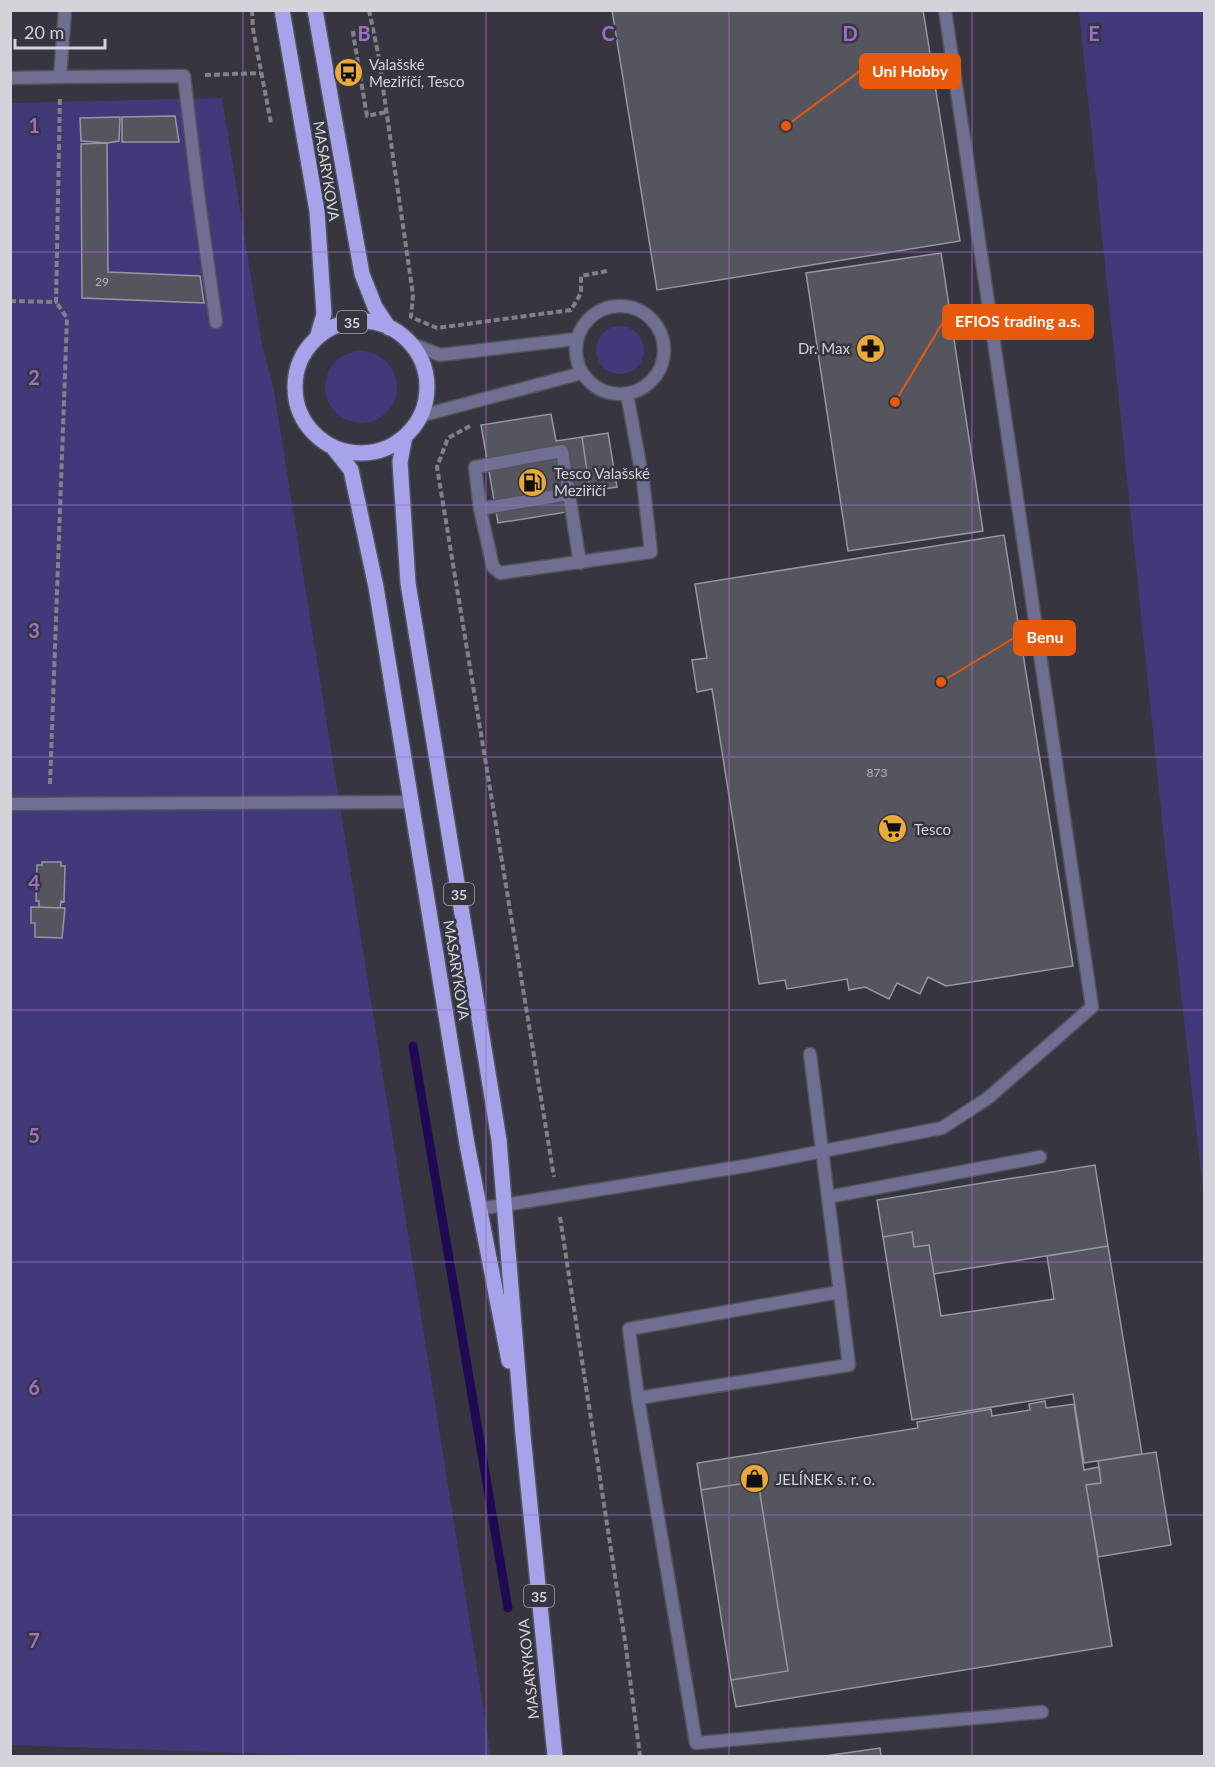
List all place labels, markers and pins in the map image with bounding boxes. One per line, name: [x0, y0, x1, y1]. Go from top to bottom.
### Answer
callout: Uni Hobby: [860, 54, 960, 88]
place label: Valašské Meziříčí, Tesco: [369, 55, 465, 90]
bus stop icon: Valašské Meziříčí, Tesco: [332, 57, 364, 89]
callout: EFIOS trading a.s.: [943, 305, 1093, 339]
pharmacy icon: Dr. Max: [855, 332, 887, 364]
place label: Dr. Max: [798, 339, 851, 357]
place label: Tesco Valašské Meziříčí: [554, 464, 650, 499]
fuel station icon: Tesco Valašské Meziříčí: [517, 466, 549, 498]
callout: Benu: [1014, 621, 1075, 655]
supermarket icon: Tesco: [877, 813, 909, 845]
place label: Tesco: [914, 820, 951, 838]
shop icon: JELÍNEK s. r. o.: [739, 1463, 771, 1495]
place label: JELÍNEK s. r. o.: [776, 1470, 875, 1488]

